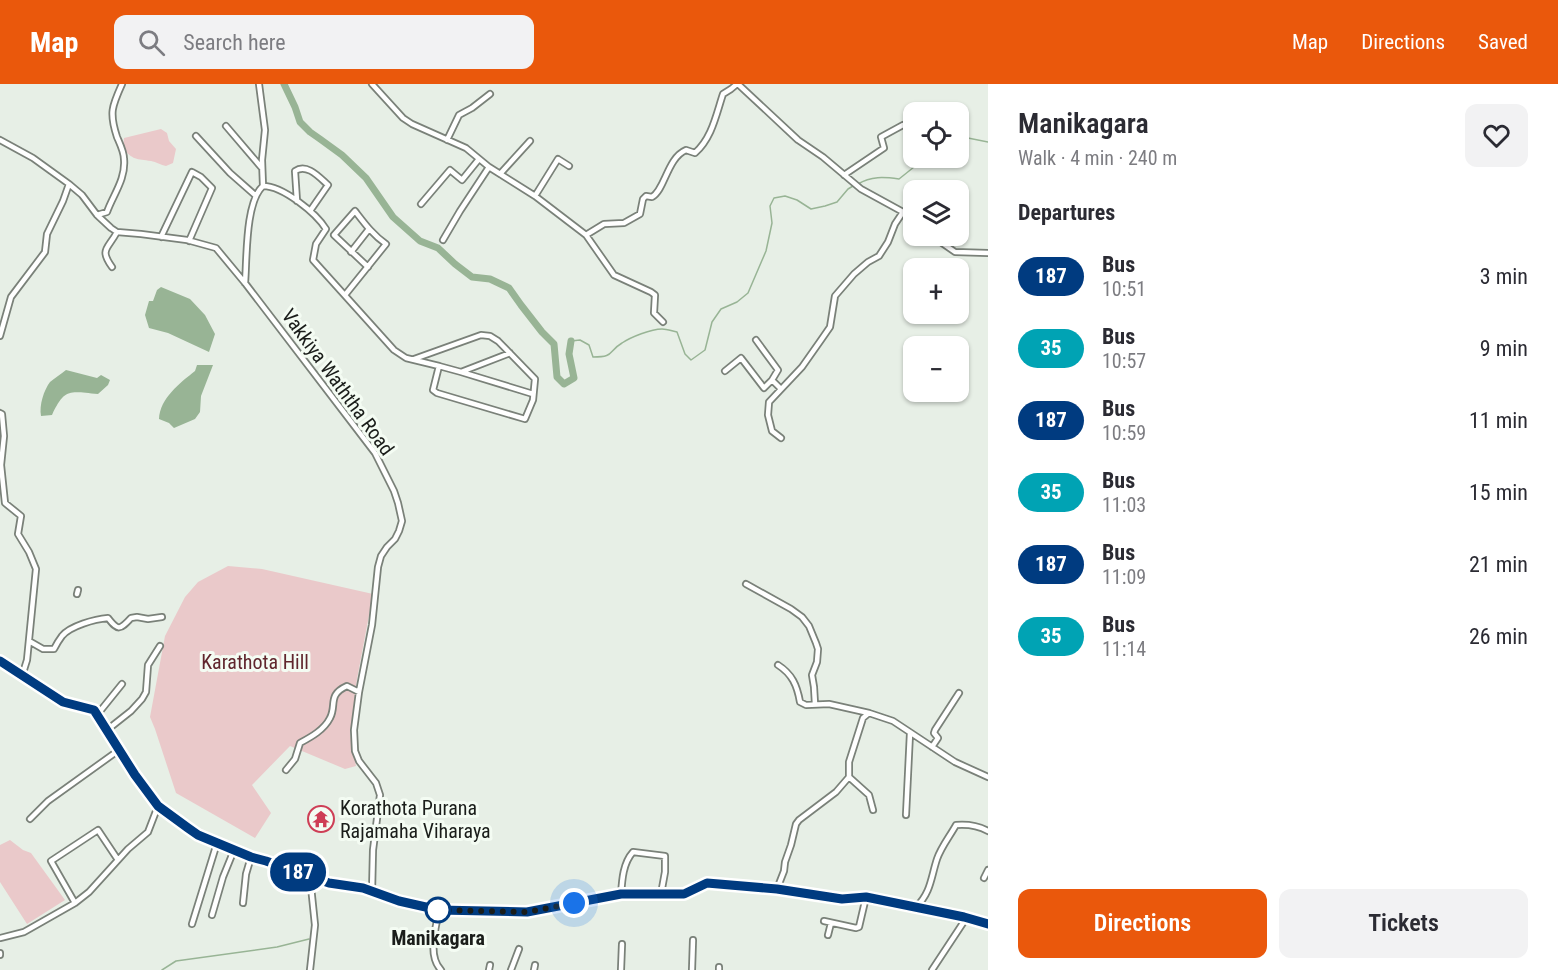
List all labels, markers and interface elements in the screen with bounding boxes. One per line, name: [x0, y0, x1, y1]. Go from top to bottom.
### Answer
search box: [114, 15, 534, 69]
text: Map: [30, 26, 78, 59]
icon: search: [135, 26, 168, 59]
text: Search here: [183, 30, 286, 55]
text: Map: [1292, 30, 1328, 54]
text: Directions: [1361, 30, 1445, 54]
text: Saved: [1478, 30, 1528, 54]
map controls: [903, 102, 969, 402]
button: locate: [903, 102, 969, 168]
button: heart: [1465, 104, 1528, 167]
text: Manikagara: [1018, 107, 1149, 140]
text: Walk · 4 min · 240 m: [1018, 146, 1177, 170]
button: layers: [903, 180, 969, 246]
text: Departures: [1018, 200, 1115, 225]
text: Bus: [1102, 252, 1135, 277]
button: +: [903, 258, 969, 324]
text: 187: [1035, 264, 1067, 288]
text: 3 min: [1480, 264, 1528, 289]
text: 10:51: [1102, 277, 1146, 301]
street label: Vakkiya Waththa Road: [277, 304, 399, 460]
text: Bus: [1102, 324, 1135, 349]
button: −: [903, 336, 969, 402]
text: 35: [1040, 336, 1062, 360]
text: 9 min: [1480, 336, 1528, 361]
text: 10:57: [1102, 349, 1146, 373]
text: Bus: [1102, 396, 1135, 421]
text: 187: [1035, 408, 1067, 432]
text: 11 min: [1469, 408, 1528, 433]
text: 10:59: [1102, 421, 1146, 445]
text: Bus: [1102, 468, 1135, 493]
text: 35: [1040, 480, 1062, 504]
text: 15 min: [1469, 480, 1528, 505]
text: 11:03: [1102, 493, 1146, 517]
text: Bus: [1102, 540, 1135, 565]
text: 187: [1035, 552, 1067, 576]
text: 21 min: [1469, 552, 1528, 577]
text: 11:09: [1102, 565, 1146, 589]
text: Bus: [1102, 612, 1135, 637]
text: 35: [1040, 624, 1062, 648]
text: 26 min: [1469, 624, 1528, 649]
text: 11:14: [1102, 637, 1146, 661]
park label: Karathota Hill: [201, 650, 309, 674]
place label: Korathota Purana Rajamaha Viharaya: [340, 796, 491, 843]
temple icon: Korathota Purana Rajamaha Viharaya: [306, 804, 336, 834]
line badge: 187: [264, 852, 332, 892]
text: 187: [282, 860, 314, 884]
your location: [559, 888, 589, 918]
button: Directions: [1018, 889, 1267, 958]
button: Tickets: [1279, 889, 1528, 958]
marker: Manikagara: [425, 897, 451, 923]
place label: Manikagara: [391, 926, 485, 950]

